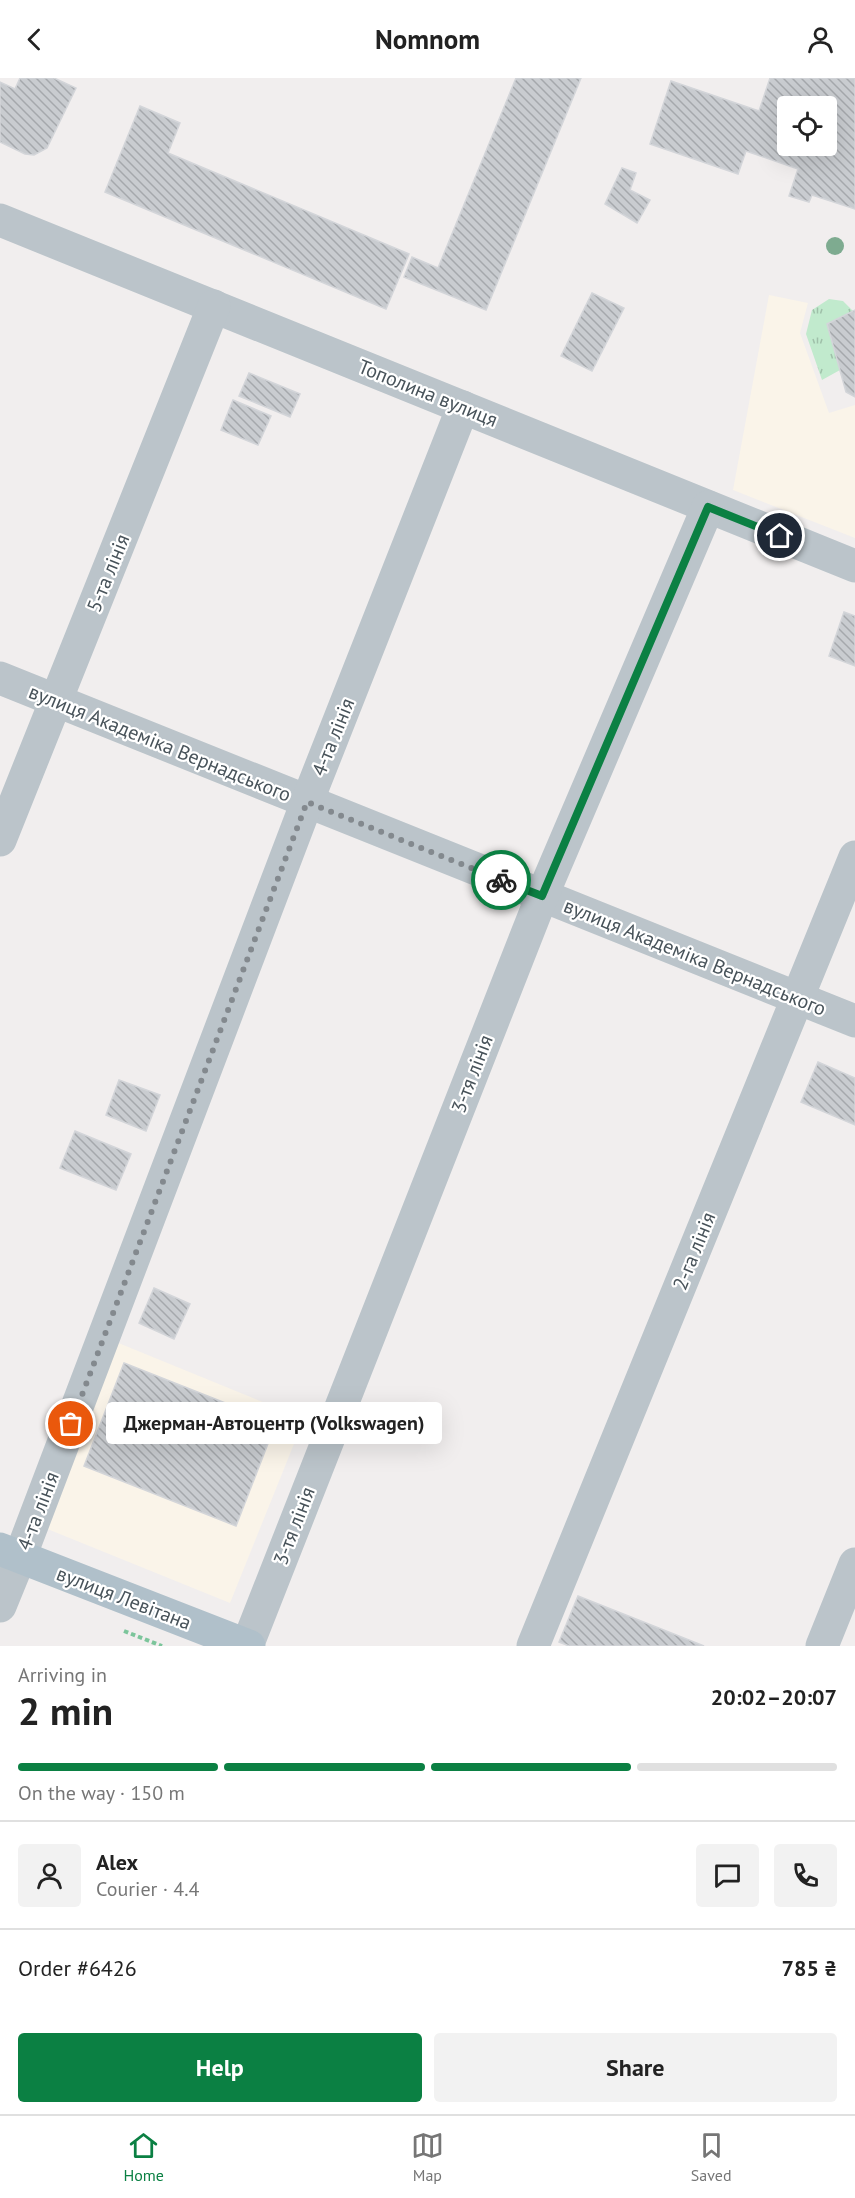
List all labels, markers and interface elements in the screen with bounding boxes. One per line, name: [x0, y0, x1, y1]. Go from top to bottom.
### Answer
text: Nomnom: [375, 22, 480, 56]
icon: back: [18, 23, 51, 56]
icon: person: [804, 23, 837, 56]
map controls: [777, 96, 837, 156]
button: locate: [777, 96, 837, 156]
street label: Тополина вулиця: [354, 353, 502, 433]
pin: [754, 510, 805, 561]
icon: home: [763, 519, 796, 552]
street label: 5-та лінія: [81, 530, 135, 616]
street label: вулиця Академіка Вернадського: [25, 678, 295, 808]
street label: 4-та лінія: [306, 694, 360, 780]
courier: [471, 850, 531, 910]
icon: bike: [485, 864, 518, 897]
street label: вулиця Академіка Вернадського: [560, 892, 830, 1022]
street label: 3-тя лінія: [445, 1031, 499, 1117]
street label: 2-га лінія: [667, 1208, 721, 1294]
pin: [45, 1398, 96, 1449]
callout: Джерман-Автоцентр (Volkswagen): [107, 1403, 443, 1445]
icon: bag: [54, 1407, 87, 1440]
text: Джерман-Автоцентр (Volkswagen): [124, 1410, 424, 1436]
street label: 4-та лінія: [11, 1468, 65, 1554]
street label: 3-тя лінія: [267, 1483, 321, 1569]
street label: вулиця Левітана: [53, 1560, 195, 1636]
text: Arriving in: [18, 1662, 107, 1688]
text: 20:02–20:07: [711, 1683, 837, 1711]
text: 2 min: [18, 1685, 113, 1736]
text: On the way · 150 m: [18, 1780, 185, 1806]
button: person: [18, 1844, 81, 1907]
button: chat: [696, 1844, 759, 1907]
button: phone: [774, 1844, 837, 1907]
text: Alex: [96, 1848, 138, 1876]
text: Courier · 4.4: [96, 1876, 199, 1902]
text: Order #6426: [18, 1954, 137, 1982]
text: 785 ₴: [782, 1954, 837, 1982]
button: Help: [18, 2033, 422, 2102]
button: Share: [434, 2033, 837, 2102]
tab: Home: [123, 2129, 164, 2185]
tab: Map: [411, 2129, 444, 2185]
tab: Saved: [691, 2129, 732, 2185]

